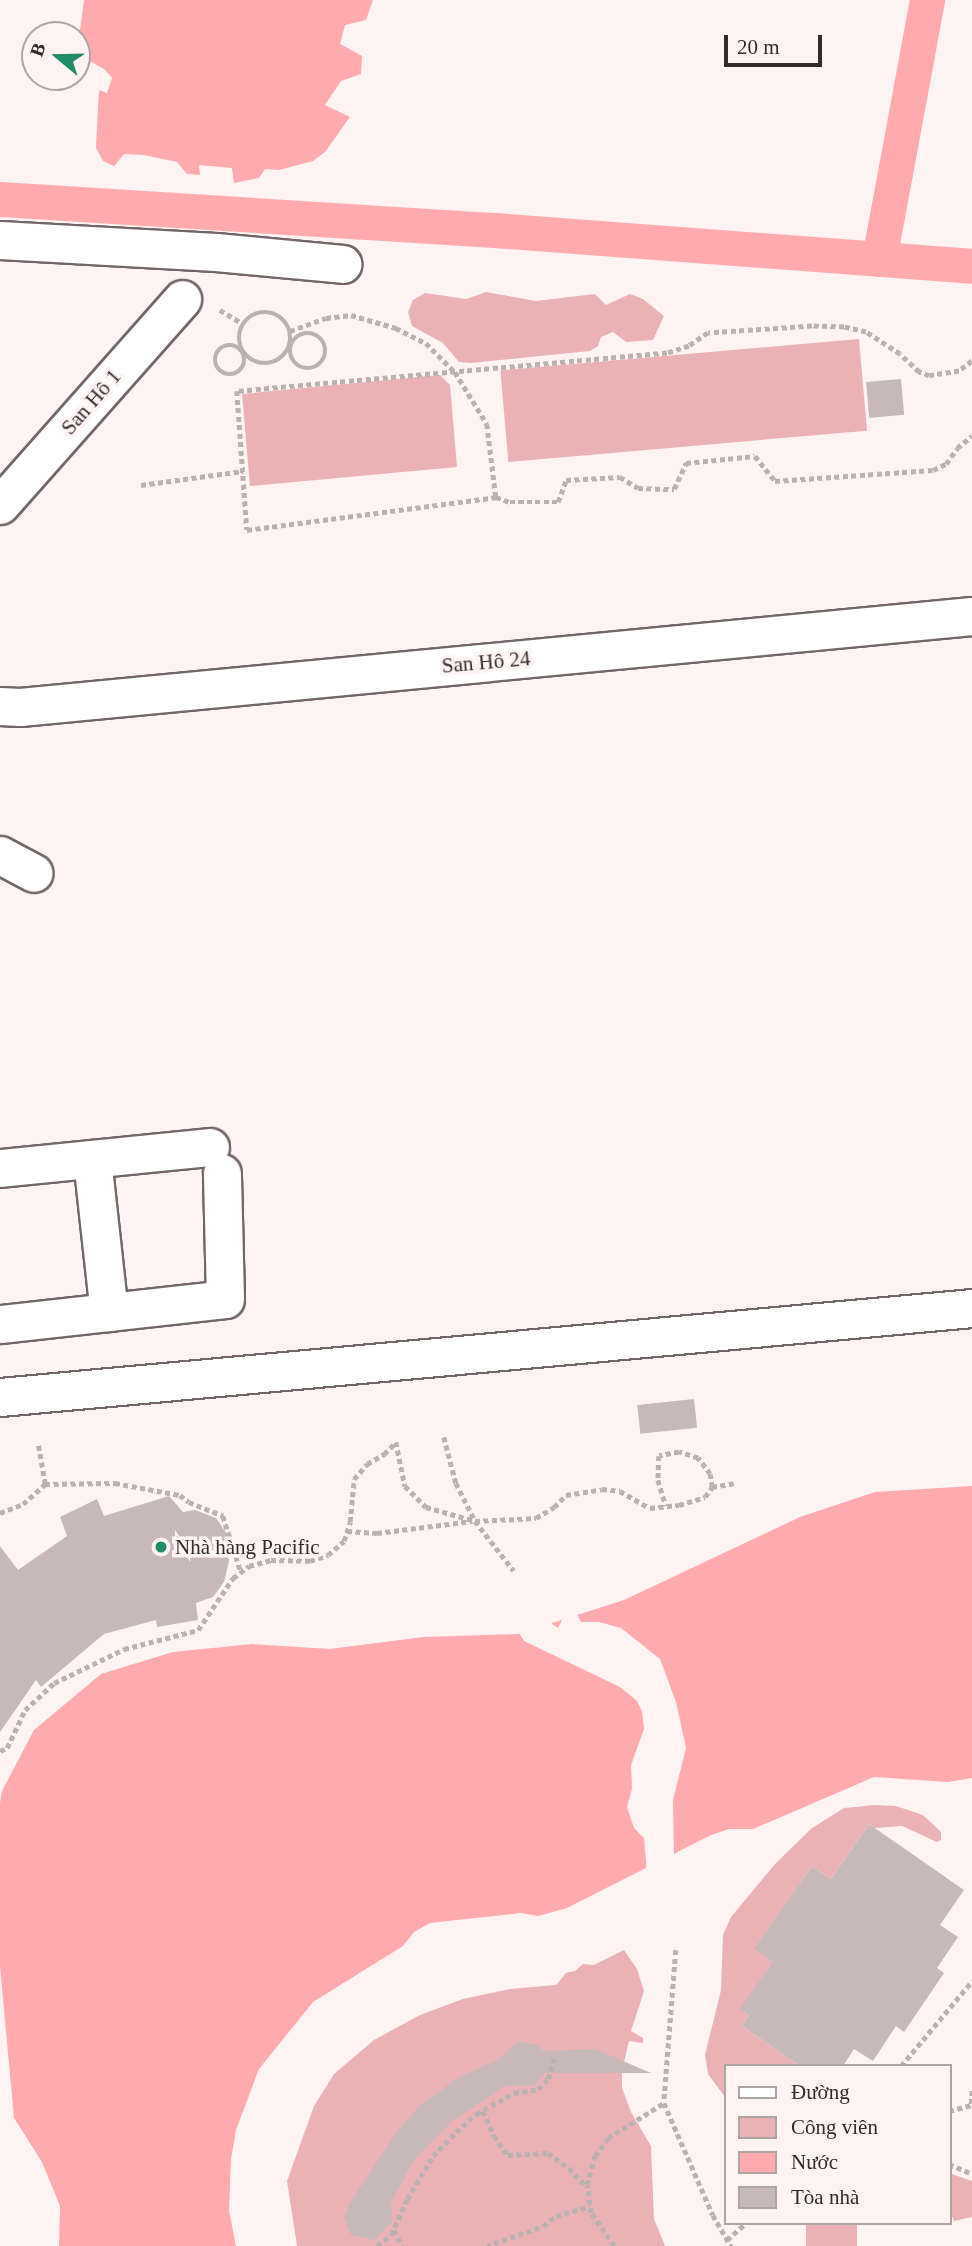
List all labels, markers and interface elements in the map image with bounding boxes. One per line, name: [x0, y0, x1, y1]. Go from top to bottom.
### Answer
north arrow: [21, 21, 91, 91]
scale bar: [727, 21, 825, 65]
text: 20 m: [737, 35, 780, 59]
text: B: [26, 40, 50, 59]
street label: San Hô 1: [56, 364, 126, 440]
street label: San Hô 24: [441, 646, 531, 678]
place label: Nhà hàng Pacific: [175, 1534, 320, 1560]
marker: Nhà hàng Pacific: [153, 1539, 169, 1555]
legend: [724, 2064, 951, 2225]
text: Đường: [791, 2080, 850, 2104]
text: Công viên: [791, 2115, 878, 2139]
text: Nước: [791, 2150, 838, 2174]
text: Tòa nhà: [791, 2185, 859, 2209]

